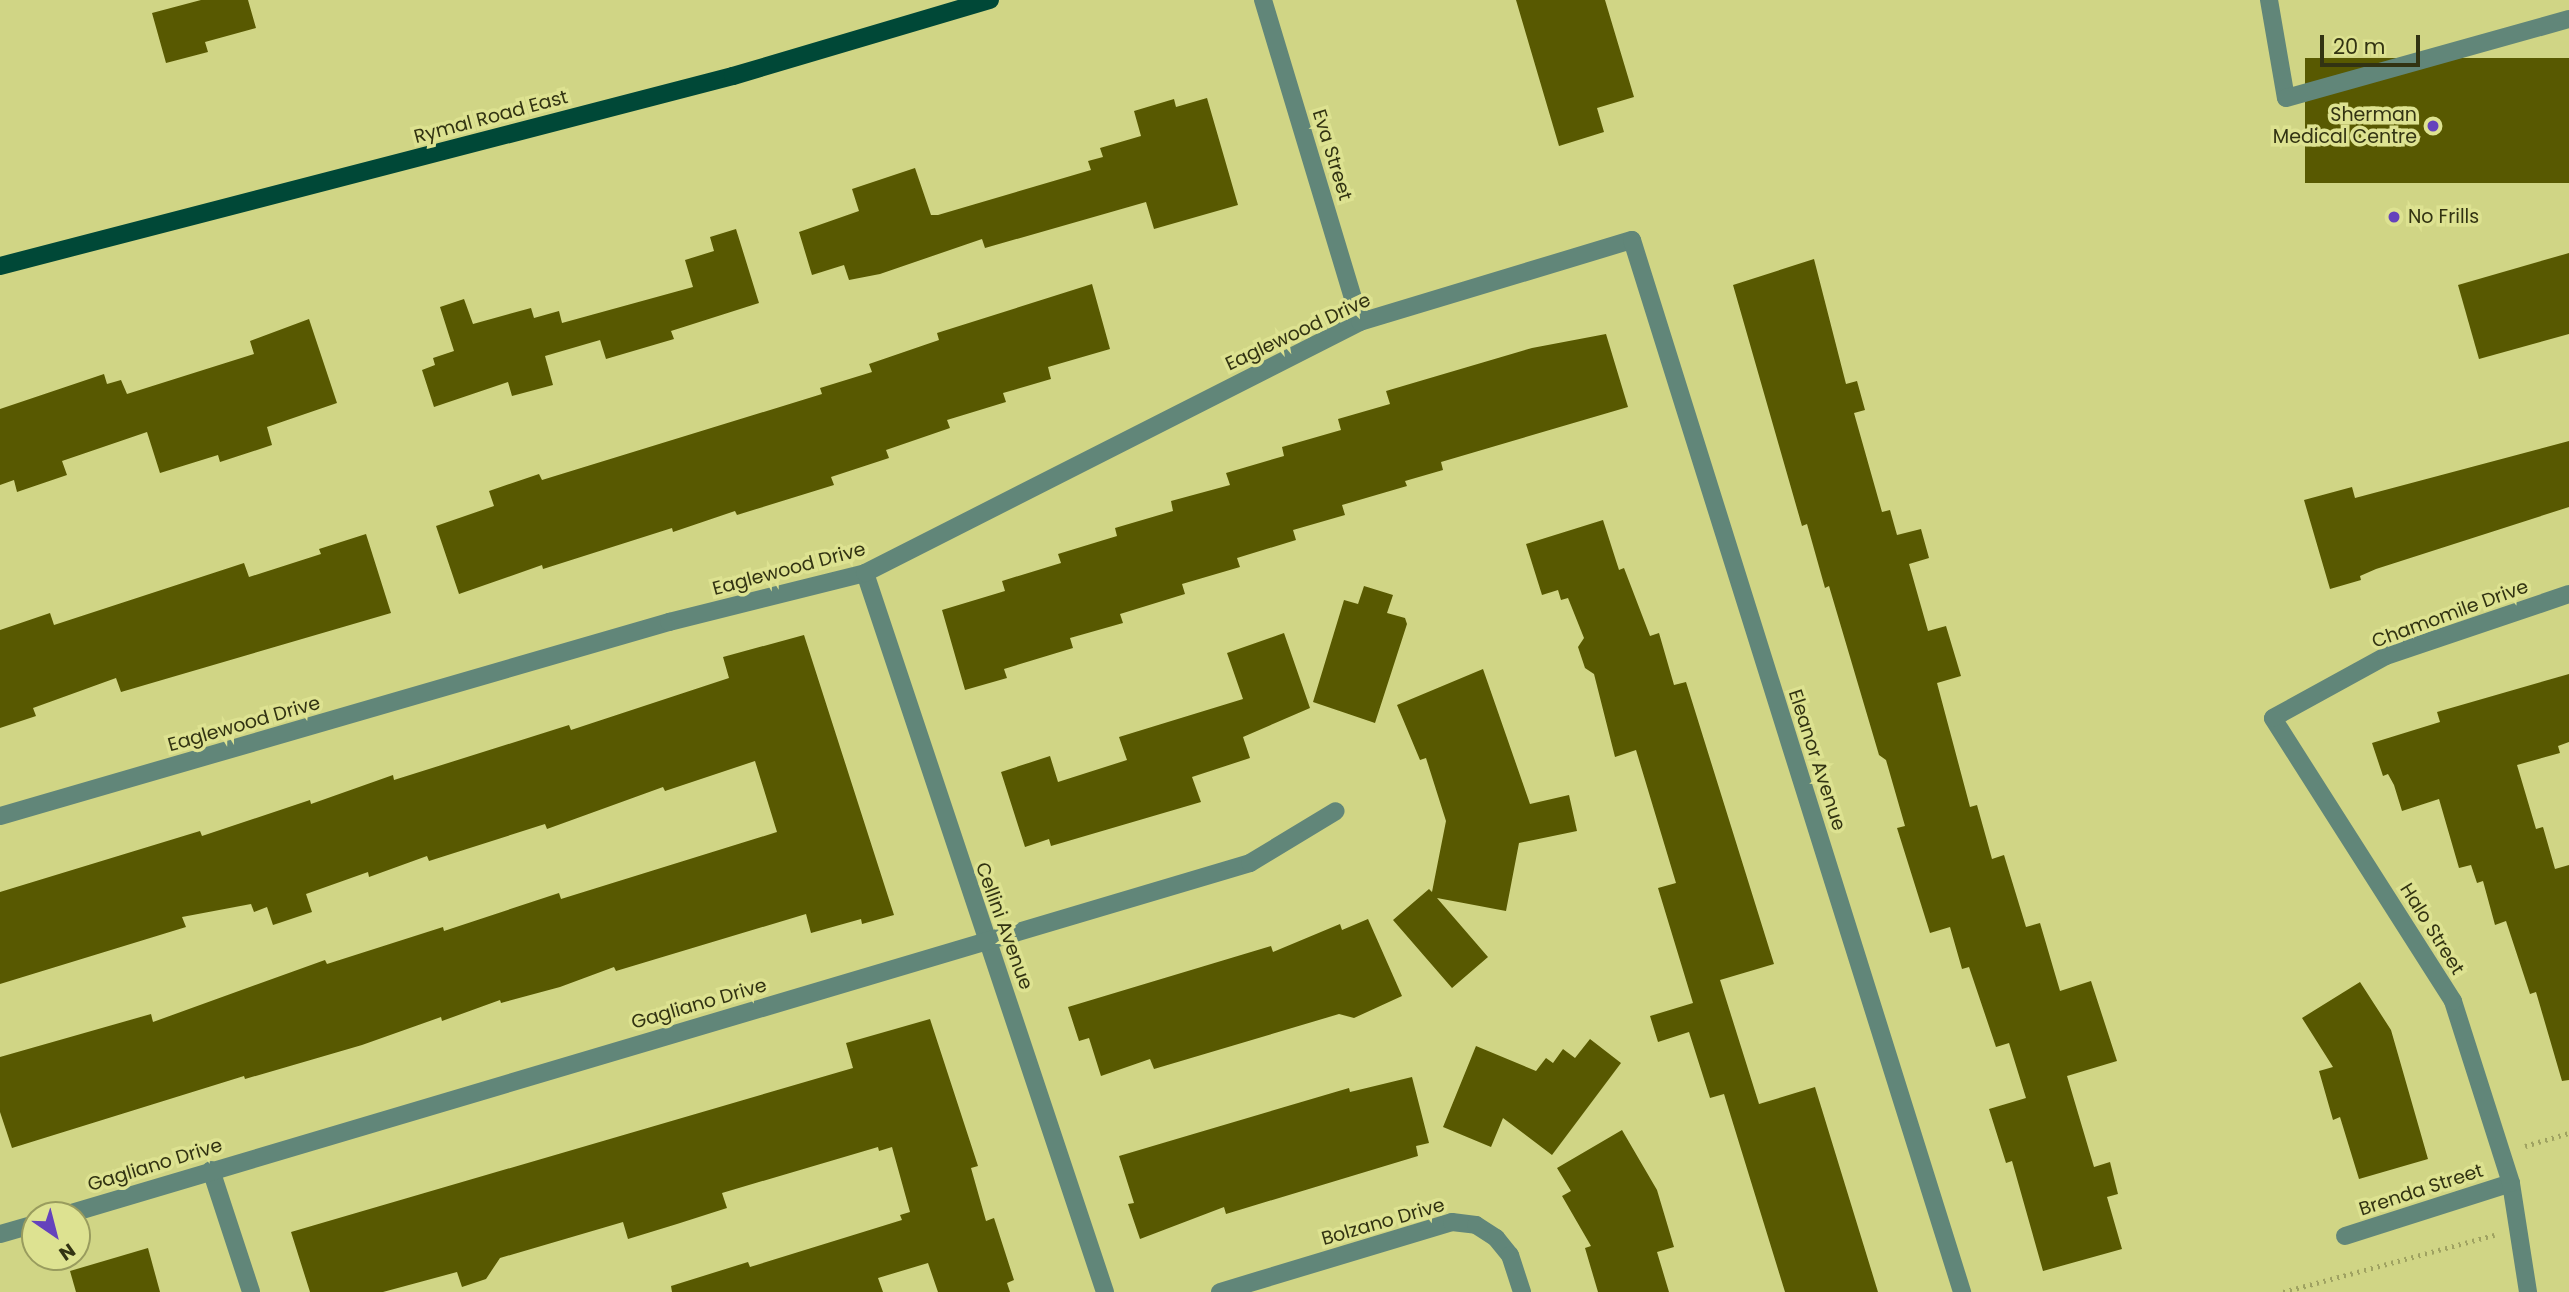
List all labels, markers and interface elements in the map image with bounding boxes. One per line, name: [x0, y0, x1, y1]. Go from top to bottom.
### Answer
scale bar: [2324, 21, 2424, 65]
text: 20 m: [2333, 32, 2386, 61]
street label: Rymal Road East: [412, 86, 570, 148]
place label: Sherman Medical Centre: [2273, 104, 2417, 148]
street label: Eva Street: [1307, 107, 1357, 203]
marker: Sherman Medical Centre: [2423, 116, 2443, 136]
place label: No Frills: [2408, 206, 2479, 228]
marker: No Frills: [2386, 209, 2402, 225]
street label: Eaglewood Drive: [1222, 288, 1374, 376]
street label: Eaglewood Drive: [710, 538, 868, 600]
street label: Chamomile Drive: [2369, 575, 2531, 653]
street label: Eleanor Avenue: [1783, 687, 1851, 833]
street label: Eaglewood Drive: [165, 691, 323, 757]
street label: Cellini Avenue: [970, 859, 1038, 993]
street label: Halo Street: [2395, 879, 2469, 979]
street label: Gagliano Drive: [629, 974, 769, 1034]
street label: Gagliano Drive: [85, 1134, 225, 1196]
street label: Brenda Street: [2356, 1159, 2486, 1221]
street label: Bolzano Drive: [1319, 1194, 1447, 1250]
north arrow: [21, 1201, 91, 1271]
text: N: [54, 1237, 81, 1267]

